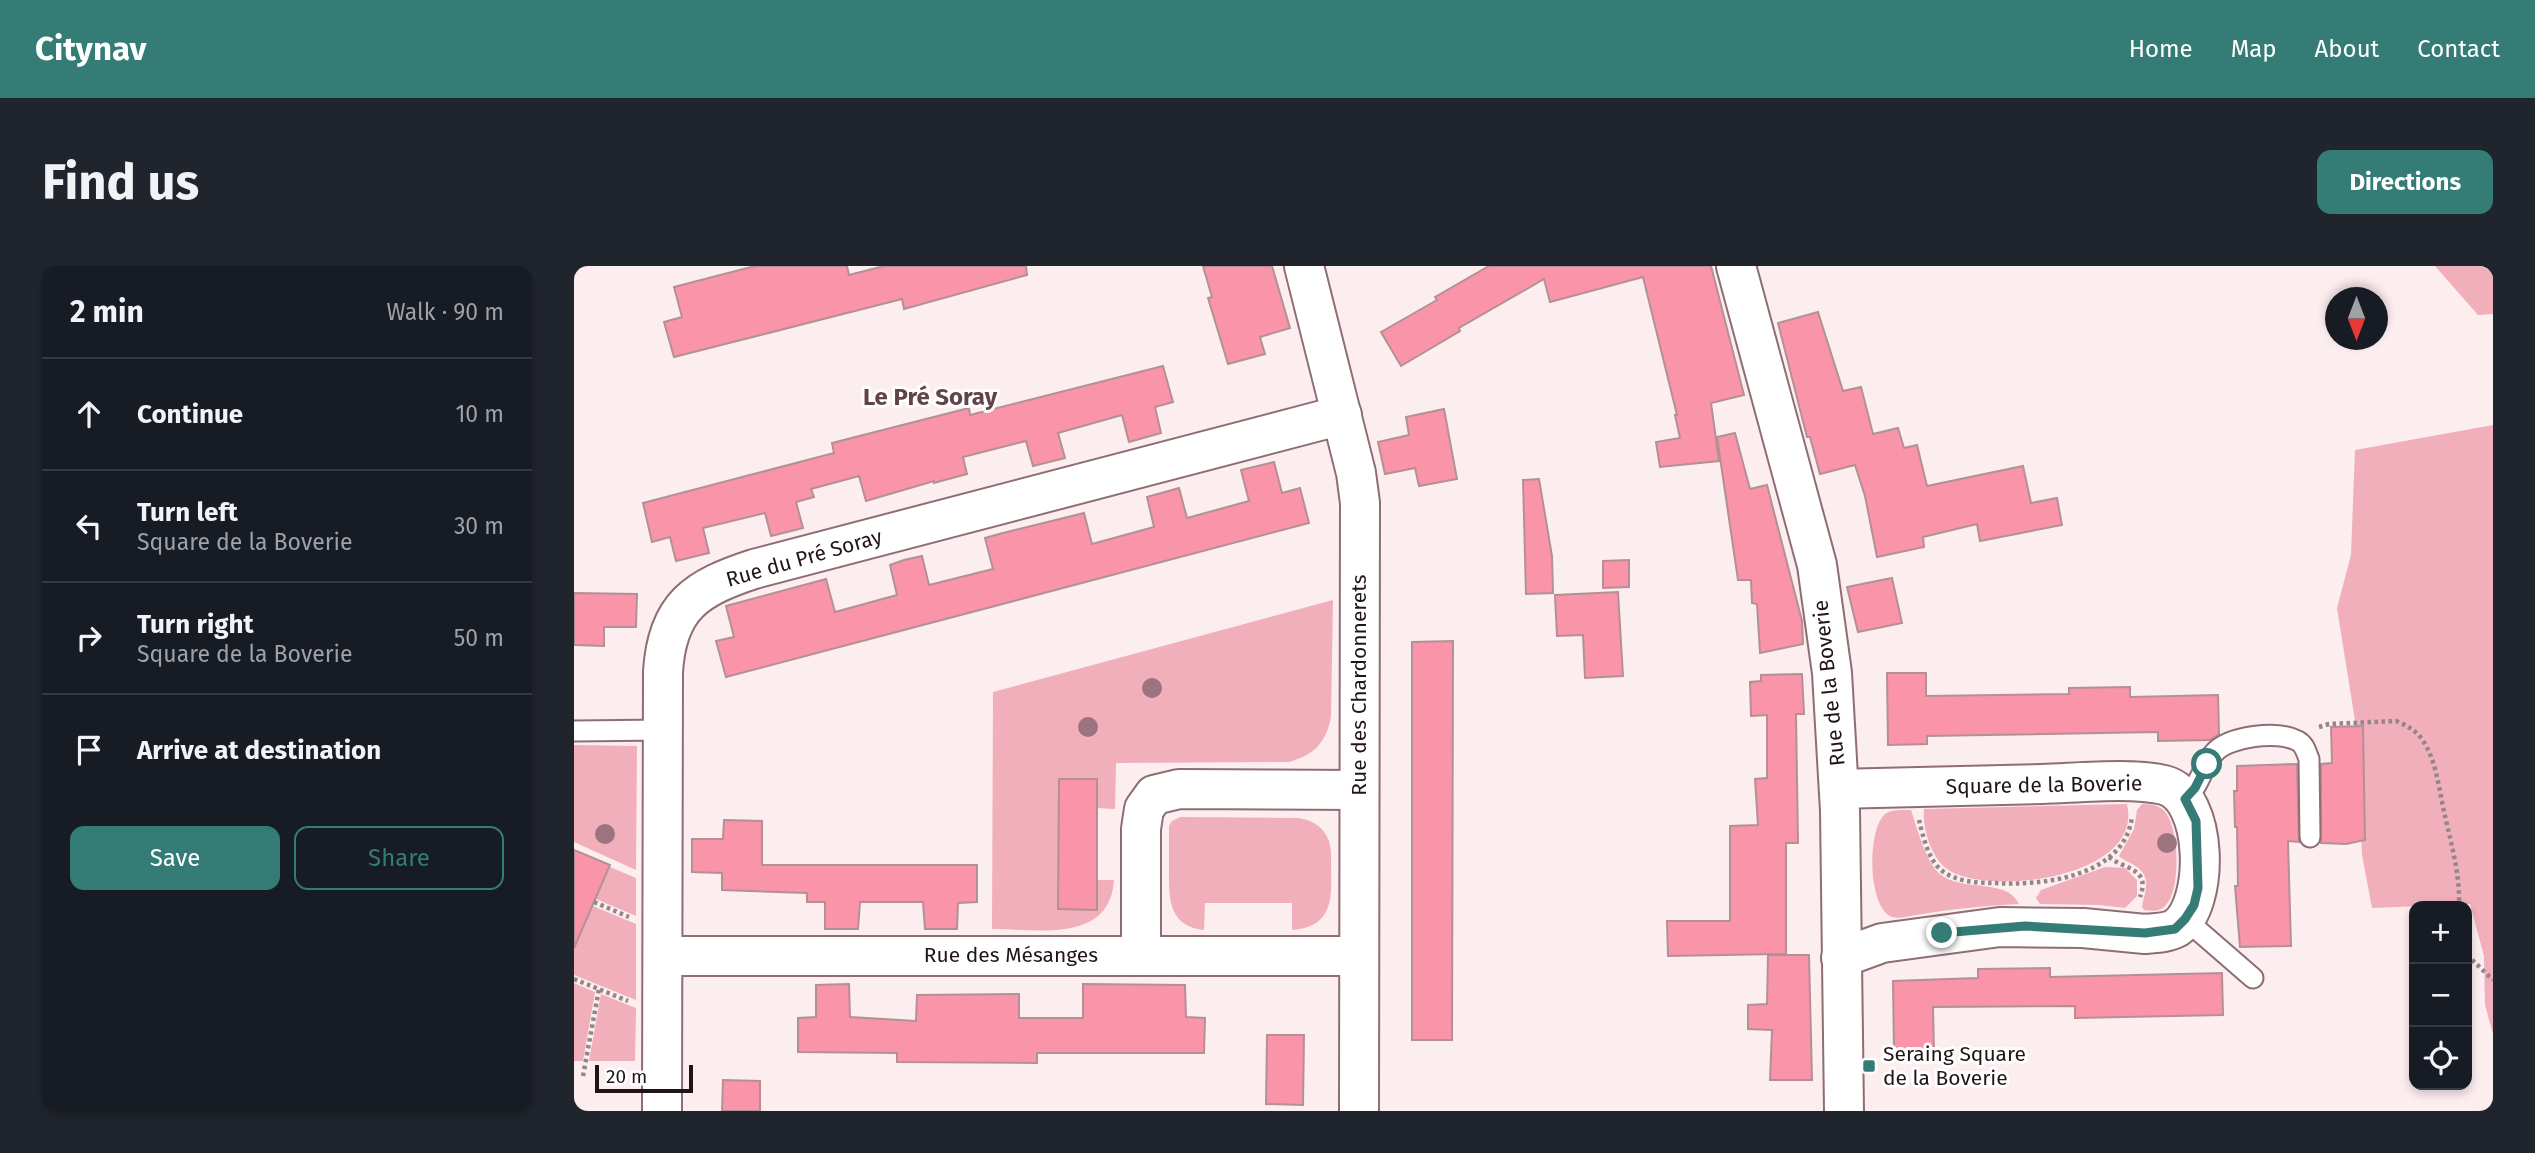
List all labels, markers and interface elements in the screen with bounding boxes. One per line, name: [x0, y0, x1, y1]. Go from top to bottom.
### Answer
text: Citynav: [35, 29, 147, 69]
text: Home: [2129, 35, 2193, 63]
text: Map: [2231, 35, 2277, 63]
text: About: [2315, 35, 2379, 63]
text: Contact: [2417, 35, 2500, 63]
button: Directions: [2317, 150, 2493, 214]
text: Find us: [42, 153, 199, 212]
north arrow: [2325, 287, 2388, 350]
text: 2 min: [70, 294, 144, 330]
text: Walk · 90 m: [386, 298, 504, 326]
district label: Le Pré Soray: [863, 383, 998, 411]
icon: ahead: [70, 395, 108, 433]
text: Continue: [137, 399, 243, 430]
text: 10 m: [455, 400, 504, 428]
text: Turn left: [137, 497, 238, 528]
icon: left: [70, 507, 108, 545]
text: 30 m: [454, 512, 504, 540]
street label: Rue du Pré Soray: [723, 523, 886, 593]
text: Square de la Boverie: [137, 528, 353, 556]
street label: Rue des Chardonnerets: [1346, 574, 1372, 796]
street label: Rue de la Boverie: [1807, 599, 1851, 767]
text: Turn right: [137, 609, 254, 640]
icon: right: [70, 619, 108, 657]
text: 50 m: [454, 624, 504, 652]
text: Square de la Boverie: [137, 640, 353, 668]
icon: arrive: [70, 731, 108, 769]
text: Arrive at destination: [137, 735, 381, 766]
route start: [2191, 748, 2222, 779]
street label: Square de la Boverie: [1945, 770, 2143, 800]
button: Save: [70, 826, 280, 890]
button: Share: [294, 826, 504, 890]
map controls: [2409, 901, 2472, 1090]
button: +: [2409, 901, 2472, 964]
route end: [1926, 917, 1957, 948]
street label: Rue des Mésanges: [924, 942, 1098, 968]
button: −: [2409, 964, 2472, 1027]
button: locate: [2409, 1027, 2472, 1090]
place label: Seraing Square de la Boverie: [1883, 1041, 2026, 1091]
marker: Seraing Square de la Boverie: [1861, 1058, 1877, 1074]
scale bar: [595, 1062, 693, 1094]
text: 20 m: [606, 1065, 647, 1088]

